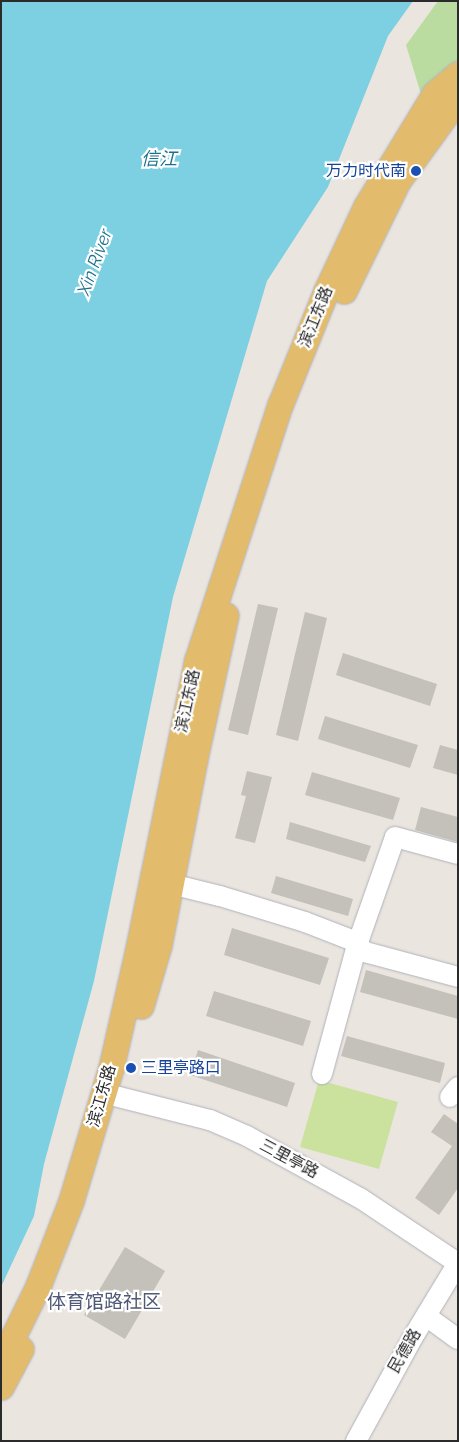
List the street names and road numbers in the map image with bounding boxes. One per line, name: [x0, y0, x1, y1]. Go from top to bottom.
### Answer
street label: 滨江东路: [295, 284, 337, 350]
street label: 滨江东路: [172, 668, 204, 734]
street label: 滨江东路: [84, 1063, 120, 1129]
street label: 三里亭路: [256, 1136, 322, 1182]
street label: 民德路: [385, 1325, 425, 1377]

